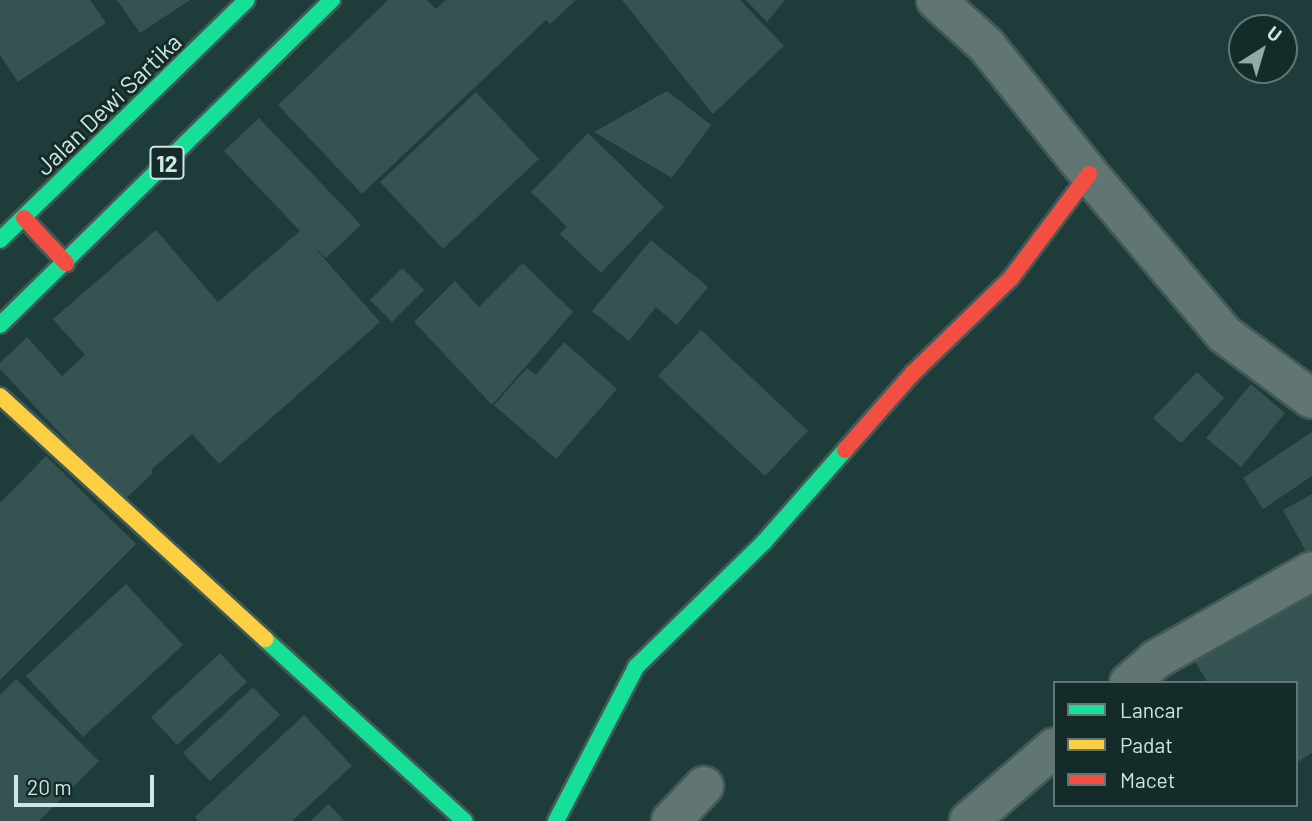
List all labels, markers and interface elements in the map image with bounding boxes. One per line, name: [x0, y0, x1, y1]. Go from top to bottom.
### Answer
north arrow: [1228, 14, 1298, 84]
text: U: [1263, 21, 1286, 46]
street label: Jalan Dewi Sartika: [29, 27, 187, 181]
road number: 12: [148, 144, 186, 182]
legend: [1053, 681, 1298, 807]
text: Lancar: [1120, 697, 1183, 722]
text: Padat: [1120, 732, 1173, 757]
scale bar: [18, 762, 158, 806]
text: Macet: [1120, 767, 1175, 792]
text: 20 m: [27, 774, 72, 799]

